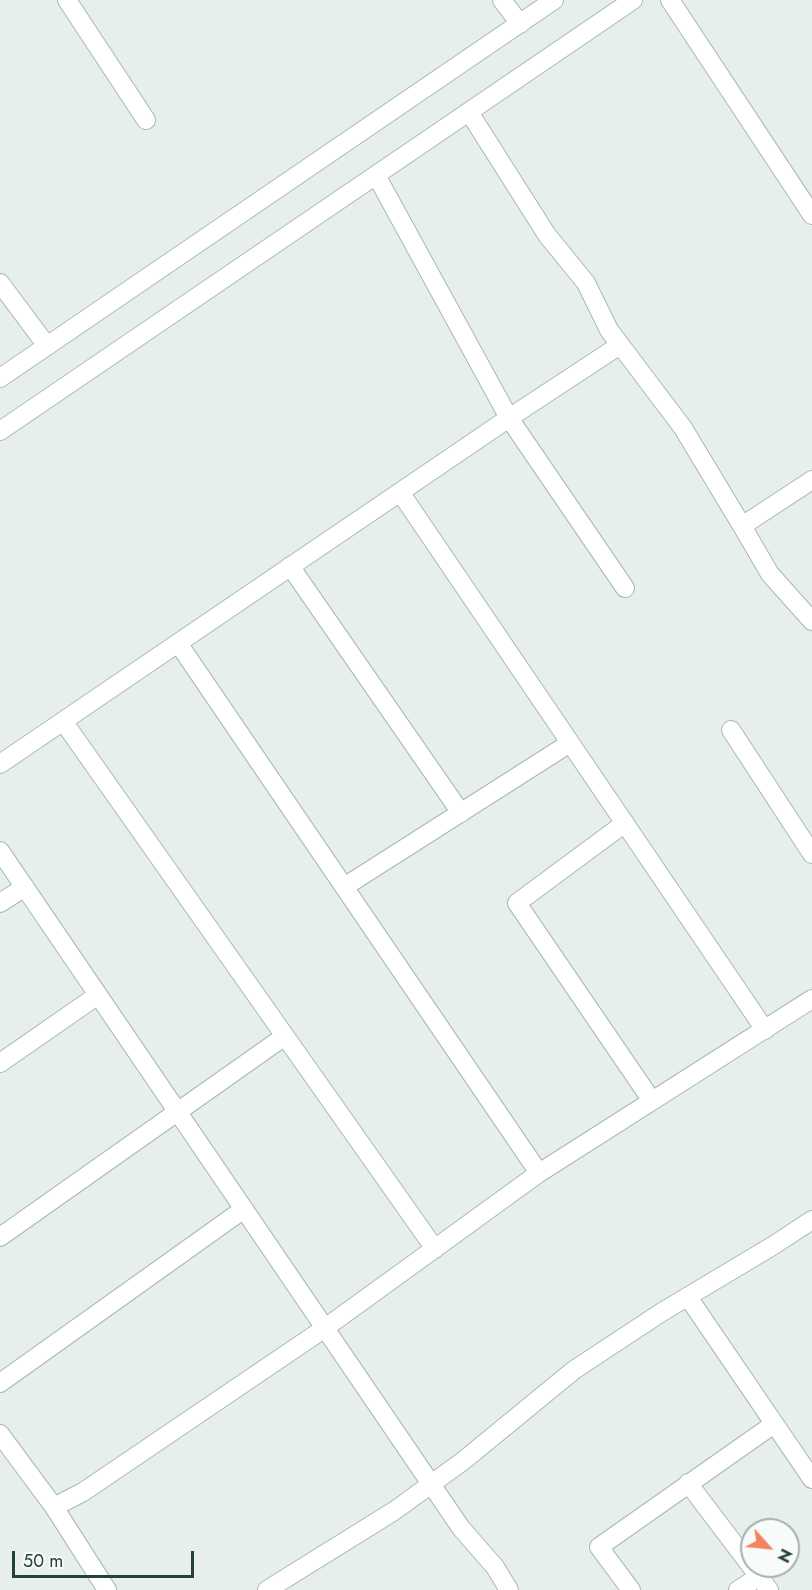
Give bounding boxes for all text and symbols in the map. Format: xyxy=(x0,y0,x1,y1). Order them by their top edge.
north arrow xyxy=(740,1518,800,1578)
scale bar xyxy=(15,1539,196,1577)
text: N xyxy=(772,1545,798,1566)
text: 50 m xyxy=(23,1548,63,1574)

